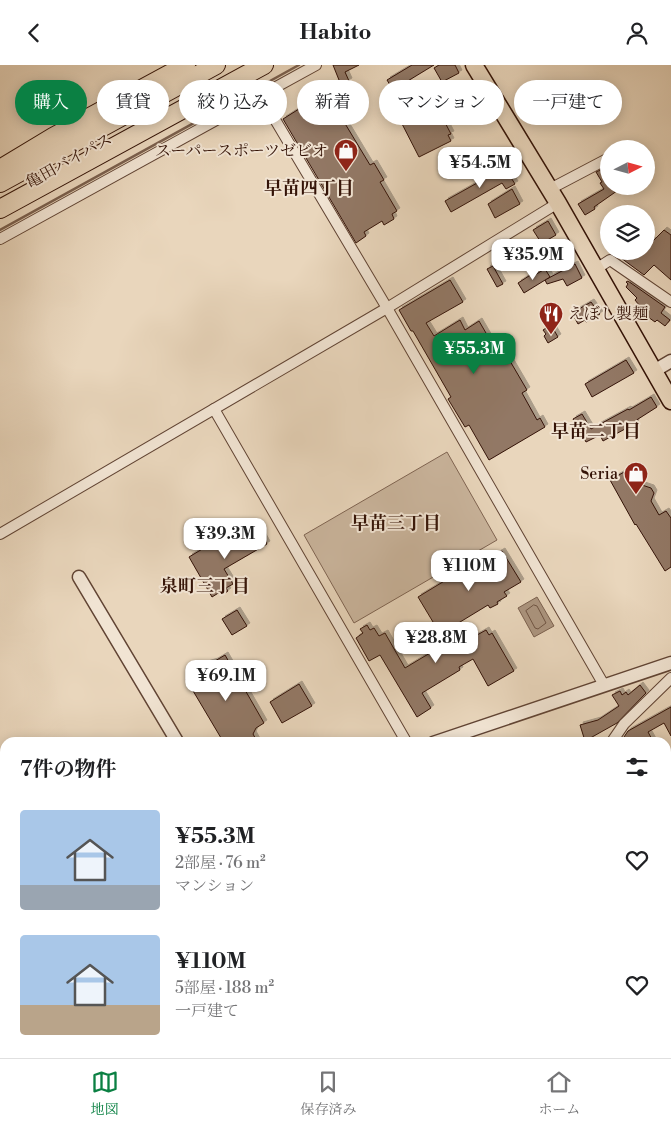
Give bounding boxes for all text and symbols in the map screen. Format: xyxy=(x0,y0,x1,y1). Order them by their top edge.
icon: back xyxy=(20,19,48,47)
text: Habito xyxy=(300,19,371,46)
icon: person xyxy=(623,19,651,47)
chip: 購入 xyxy=(15,80,87,125)
chip: 賃貸 xyxy=(97,80,169,125)
chip: 絞り込み xyxy=(179,80,287,125)
chip: 新着 xyxy=(297,80,369,125)
chip: マンション xyxy=(379,80,504,125)
chip: 一戸建て xyxy=(514,80,622,125)
street label: 亀田バイパス xyxy=(22,129,116,193)
shop icon: スーパースポーツゼビオ xyxy=(333,138,359,172)
north arrow xyxy=(600,140,655,195)
map controls xyxy=(600,140,655,260)
place label: スーパースポーツゼビオ xyxy=(155,141,328,161)
pin: ¥54.5M xyxy=(439,147,521,189)
text: ¥54.5M xyxy=(449,153,511,173)
district label: 早苗四丁目 xyxy=(264,177,354,200)
button: layers xyxy=(600,205,655,260)
pin: ¥35.9M xyxy=(492,239,574,281)
text: ¥35.9M xyxy=(502,245,564,265)
restaurant icon: えぼし製麺 xyxy=(538,301,564,335)
place label: えぼし製麺 xyxy=(568,304,648,324)
pin: ¥55.3M xyxy=(433,333,515,375)
text: ¥55.3M xyxy=(444,339,504,359)
district label: 早苗二丁目 xyxy=(551,420,641,443)
shop icon: Seria xyxy=(623,461,649,495)
place label: Seria xyxy=(580,464,619,484)
district label: 早苗三丁目 xyxy=(351,512,441,535)
pin: ¥39.3M xyxy=(184,517,266,560)
text: ¥39.3M xyxy=(195,524,255,544)
pin: ¥110M xyxy=(434,549,504,592)
text: ¥110M xyxy=(442,556,496,576)
district label: 泉町三丁目 xyxy=(160,575,250,598)
pin: ¥28.8M xyxy=(395,621,477,664)
text: ¥28.8M xyxy=(405,628,467,648)
pin: ¥69.1M xyxy=(185,659,267,702)
text: ¥69.1M xyxy=(196,666,256,686)
icon: filters xyxy=(623,753,651,781)
text: 7件の物件 xyxy=(20,757,116,783)
text: ¥55.3M xyxy=(175,824,255,850)
icon: home xyxy=(60,830,120,890)
icon: heart xyxy=(623,846,651,874)
text: 2部屋 · 76 m² xyxy=(175,853,266,873)
text: マンション xyxy=(175,876,254,896)
text: ¥110M xyxy=(175,949,246,975)
icon: home xyxy=(60,955,120,1015)
icon: heart xyxy=(623,971,651,999)
text: 5部屋 · 188 m² xyxy=(175,978,274,998)
text: 一戸建て xyxy=(175,1001,239,1021)
tab: 地図 xyxy=(91,1068,119,1119)
tab: 保存済み xyxy=(300,1068,356,1119)
tab: ホーム xyxy=(538,1068,580,1119)

